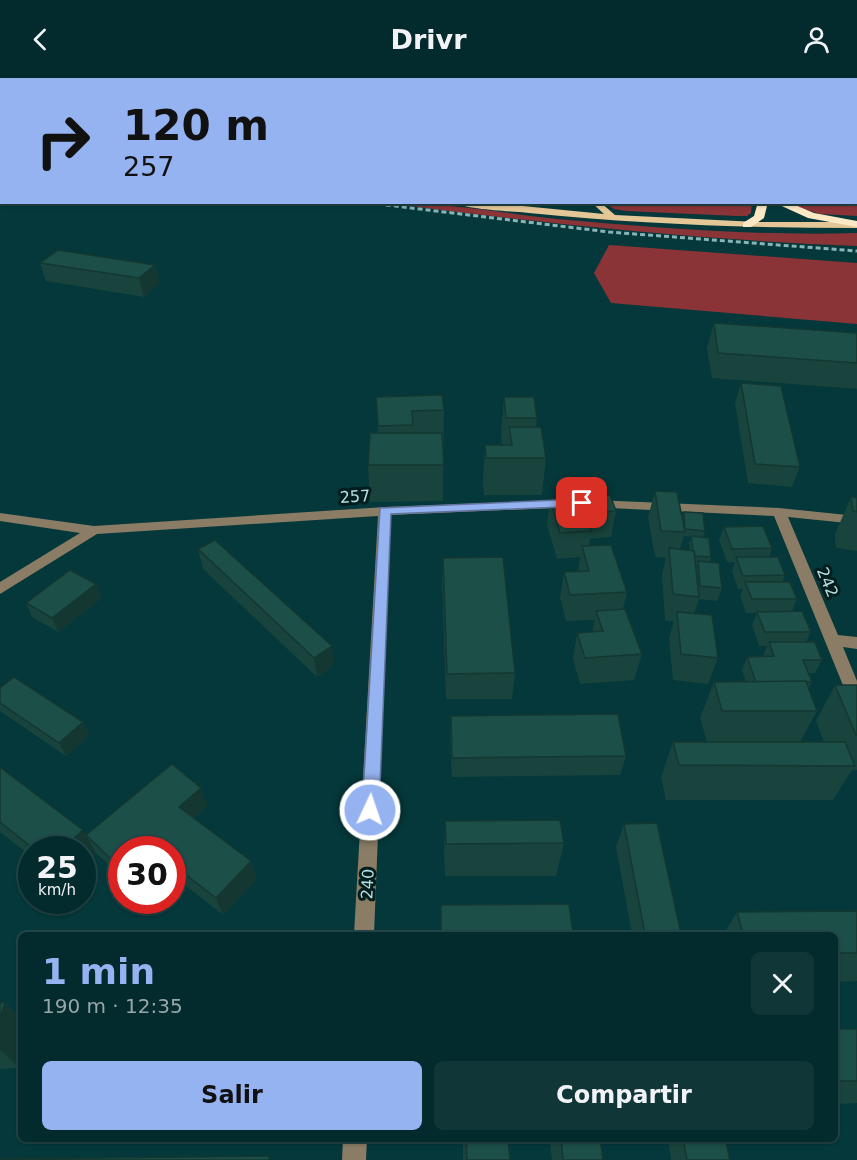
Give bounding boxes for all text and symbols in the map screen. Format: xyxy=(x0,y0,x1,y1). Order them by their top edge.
icon: back xyxy=(24,23,57,56)
icon: person xyxy=(800,23,833,56)
text: Drivr xyxy=(391,24,466,55)
text: 120 m xyxy=(123,101,269,150)
icon: right xyxy=(24,102,102,180)
text: 257 xyxy=(123,151,175,182)
pin xyxy=(556,477,607,528)
street label: 257 xyxy=(339,486,371,507)
icon: arrive xyxy=(565,486,598,519)
street label: 242 xyxy=(813,564,842,600)
position arrow xyxy=(338,778,402,842)
speed limit sign: 30 xyxy=(108,836,186,914)
text: 25 xyxy=(36,850,78,885)
street label: 240 xyxy=(357,868,378,900)
text: km/h xyxy=(38,881,76,899)
text: 1 min xyxy=(42,951,155,992)
button: close xyxy=(751,952,814,1015)
text: 190 m · 12:35 xyxy=(42,994,183,1018)
button: Salir xyxy=(42,1061,422,1130)
button: Compartir xyxy=(434,1061,814,1130)

